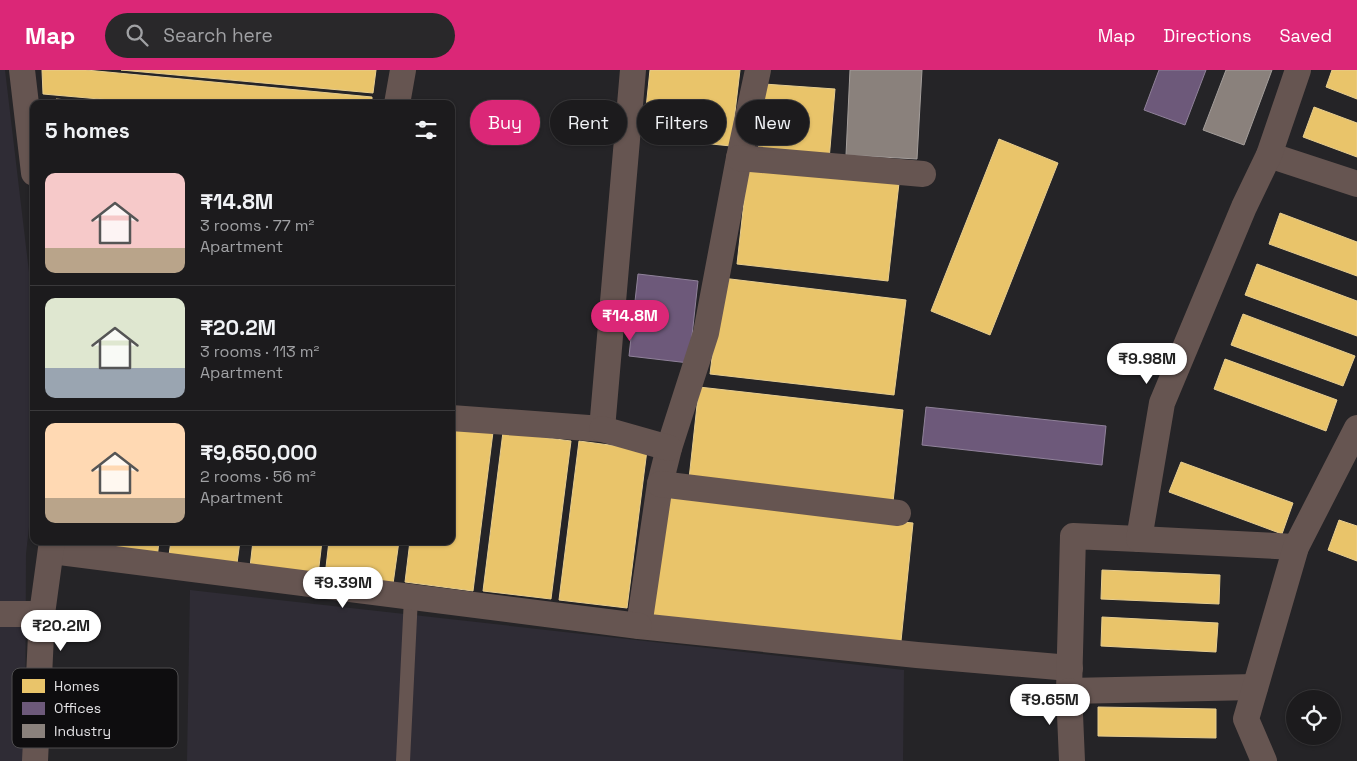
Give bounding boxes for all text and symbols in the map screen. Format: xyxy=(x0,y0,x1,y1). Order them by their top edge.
search box xyxy=(105,13,455,58)
text: Map xyxy=(25,20,75,51)
icon: search xyxy=(123,21,151,49)
text: Search here xyxy=(163,23,273,48)
text: Map xyxy=(1098,24,1135,47)
text: Directions xyxy=(1163,24,1252,47)
text: Saved xyxy=(1280,24,1332,47)
chip: Buy xyxy=(470,100,540,145)
chip: Rent xyxy=(550,100,627,145)
chip: Filters xyxy=(637,100,726,145)
chip: New xyxy=(736,100,809,145)
icon: filters xyxy=(412,116,440,144)
text: 5 homes xyxy=(45,117,130,144)
text: ₹14.8M xyxy=(200,188,273,215)
icon: home xyxy=(85,193,145,253)
text: 3 rooms · 77 m² xyxy=(200,215,314,236)
text: Apartment xyxy=(200,236,283,257)
pin: ₹14.8M xyxy=(589,300,671,342)
text: ₹14.8M xyxy=(602,305,658,326)
text: ₹20.2M xyxy=(200,314,276,341)
icon: home xyxy=(85,318,145,378)
text: 3 rooms · 113 m² xyxy=(200,341,319,362)
pin: ₹9.98M xyxy=(1106,342,1188,385)
text: ₹9.98M xyxy=(1118,348,1176,369)
text: Apartment xyxy=(200,362,283,383)
text: ₹9,650,000 xyxy=(200,439,317,466)
icon: home xyxy=(85,443,145,503)
text: 2 rooms · 56 m² xyxy=(200,466,316,487)
text: Apartment xyxy=(200,487,283,508)
pin: ₹9.39M xyxy=(302,566,384,609)
text: ₹9.39M xyxy=(314,572,372,593)
pin: ₹20.2M xyxy=(20,610,102,652)
text: ₹20.2M xyxy=(32,615,90,636)
legend xyxy=(12,668,178,748)
text: Homes xyxy=(54,677,100,695)
pin: ₹9.65M xyxy=(1009,684,1091,726)
text: ₹9.65M xyxy=(1021,689,1079,710)
map controls xyxy=(1286,690,1341,745)
button: locate xyxy=(1286,690,1341,745)
text: Offices xyxy=(54,699,101,717)
text: Industry xyxy=(54,722,111,740)

